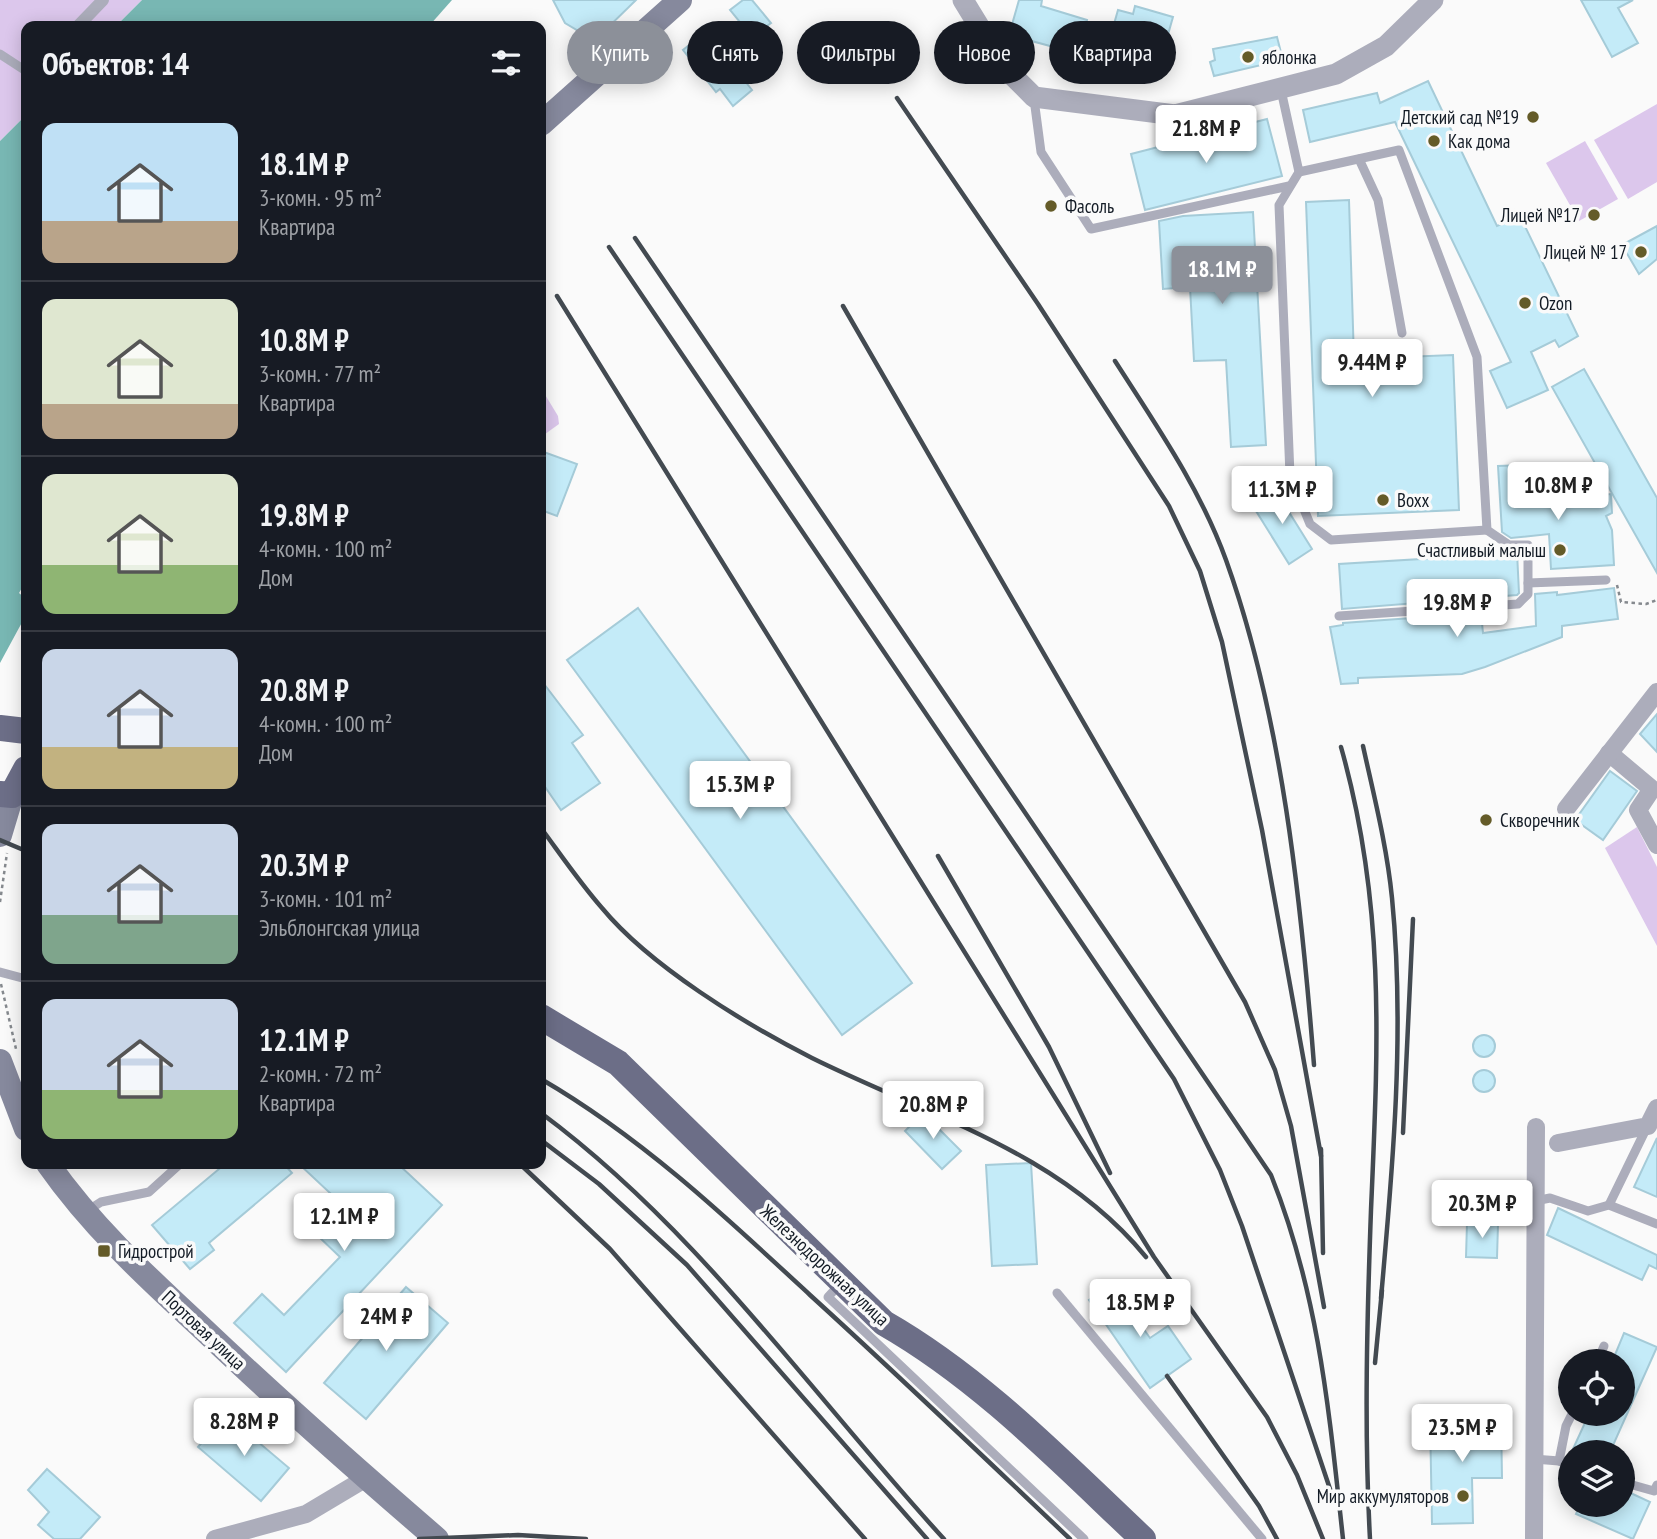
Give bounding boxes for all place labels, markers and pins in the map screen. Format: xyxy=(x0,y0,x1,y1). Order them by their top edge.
place label: яблонка xyxy=(1262,45,1317,69)
marker: яблонка xyxy=(1240,49,1256,65)
place label: Детский сад №19 xyxy=(1401,105,1519,129)
pin: 21.8M ₽ xyxy=(1141,106,1271,165)
marker: Детский сад №19 xyxy=(1525,109,1541,125)
place label: Как дома xyxy=(1448,129,1510,153)
marker: Как дома xyxy=(1426,133,1442,149)
place label: Фасоль xyxy=(1065,194,1114,218)
marker: Фасоль xyxy=(1043,198,1059,214)
place label: Лицей №17 xyxy=(1500,203,1580,227)
marker: Лицей №17 xyxy=(1586,207,1602,223)
place label: Лицей № 17 xyxy=(1543,240,1627,264)
marker: Лицей № 17 xyxy=(1633,244,1649,260)
pin: 18.1M ₽ xyxy=(1157,246,1287,306)
place label: Ozon xyxy=(1539,291,1572,315)
marker: Ozon xyxy=(1517,295,1533,311)
pin: 9.44M ₽ xyxy=(1307,340,1437,399)
pin: 10.8M ₽ xyxy=(1493,462,1623,522)
pin: 11.3M ₽ xyxy=(1217,466,1347,526)
place label: Boxx xyxy=(1397,488,1429,512)
marker: Boxx xyxy=(1375,492,1391,508)
place label: Счастливый малыш xyxy=(1417,538,1546,562)
marker: Счастливый малыш xyxy=(1552,542,1568,558)
pin: 19.8M ₽ xyxy=(1392,580,1522,639)
pin: 15.3M ₽ xyxy=(675,762,805,821)
place label: Скворечник xyxy=(1500,808,1580,832)
marker: Скворечник xyxy=(1478,812,1494,828)
pin: 20.8M ₽ xyxy=(868,1082,998,1141)
pin: 20.3M ₽ xyxy=(1417,1180,1547,1240)
pin: 12.1M ₽ xyxy=(279,1194,409,1253)
place label: Гидрострой xyxy=(118,1239,194,1263)
marker: Гидрострой xyxy=(96,1243,112,1259)
pin: 18.5M ₽ xyxy=(1075,1280,1205,1339)
pin: 24M ₽ xyxy=(337,1294,435,1353)
pin: 8.28M ₽ xyxy=(179,1398,309,1458)
pin: 23.5M ₽ xyxy=(1397,1404,1527,1464)
place label: Мир аккумуляторов xyxy=(1317,1484,1449,1508)
marker: Мир аккумуляторов xyxy=(1455,1488,1471,1504)

